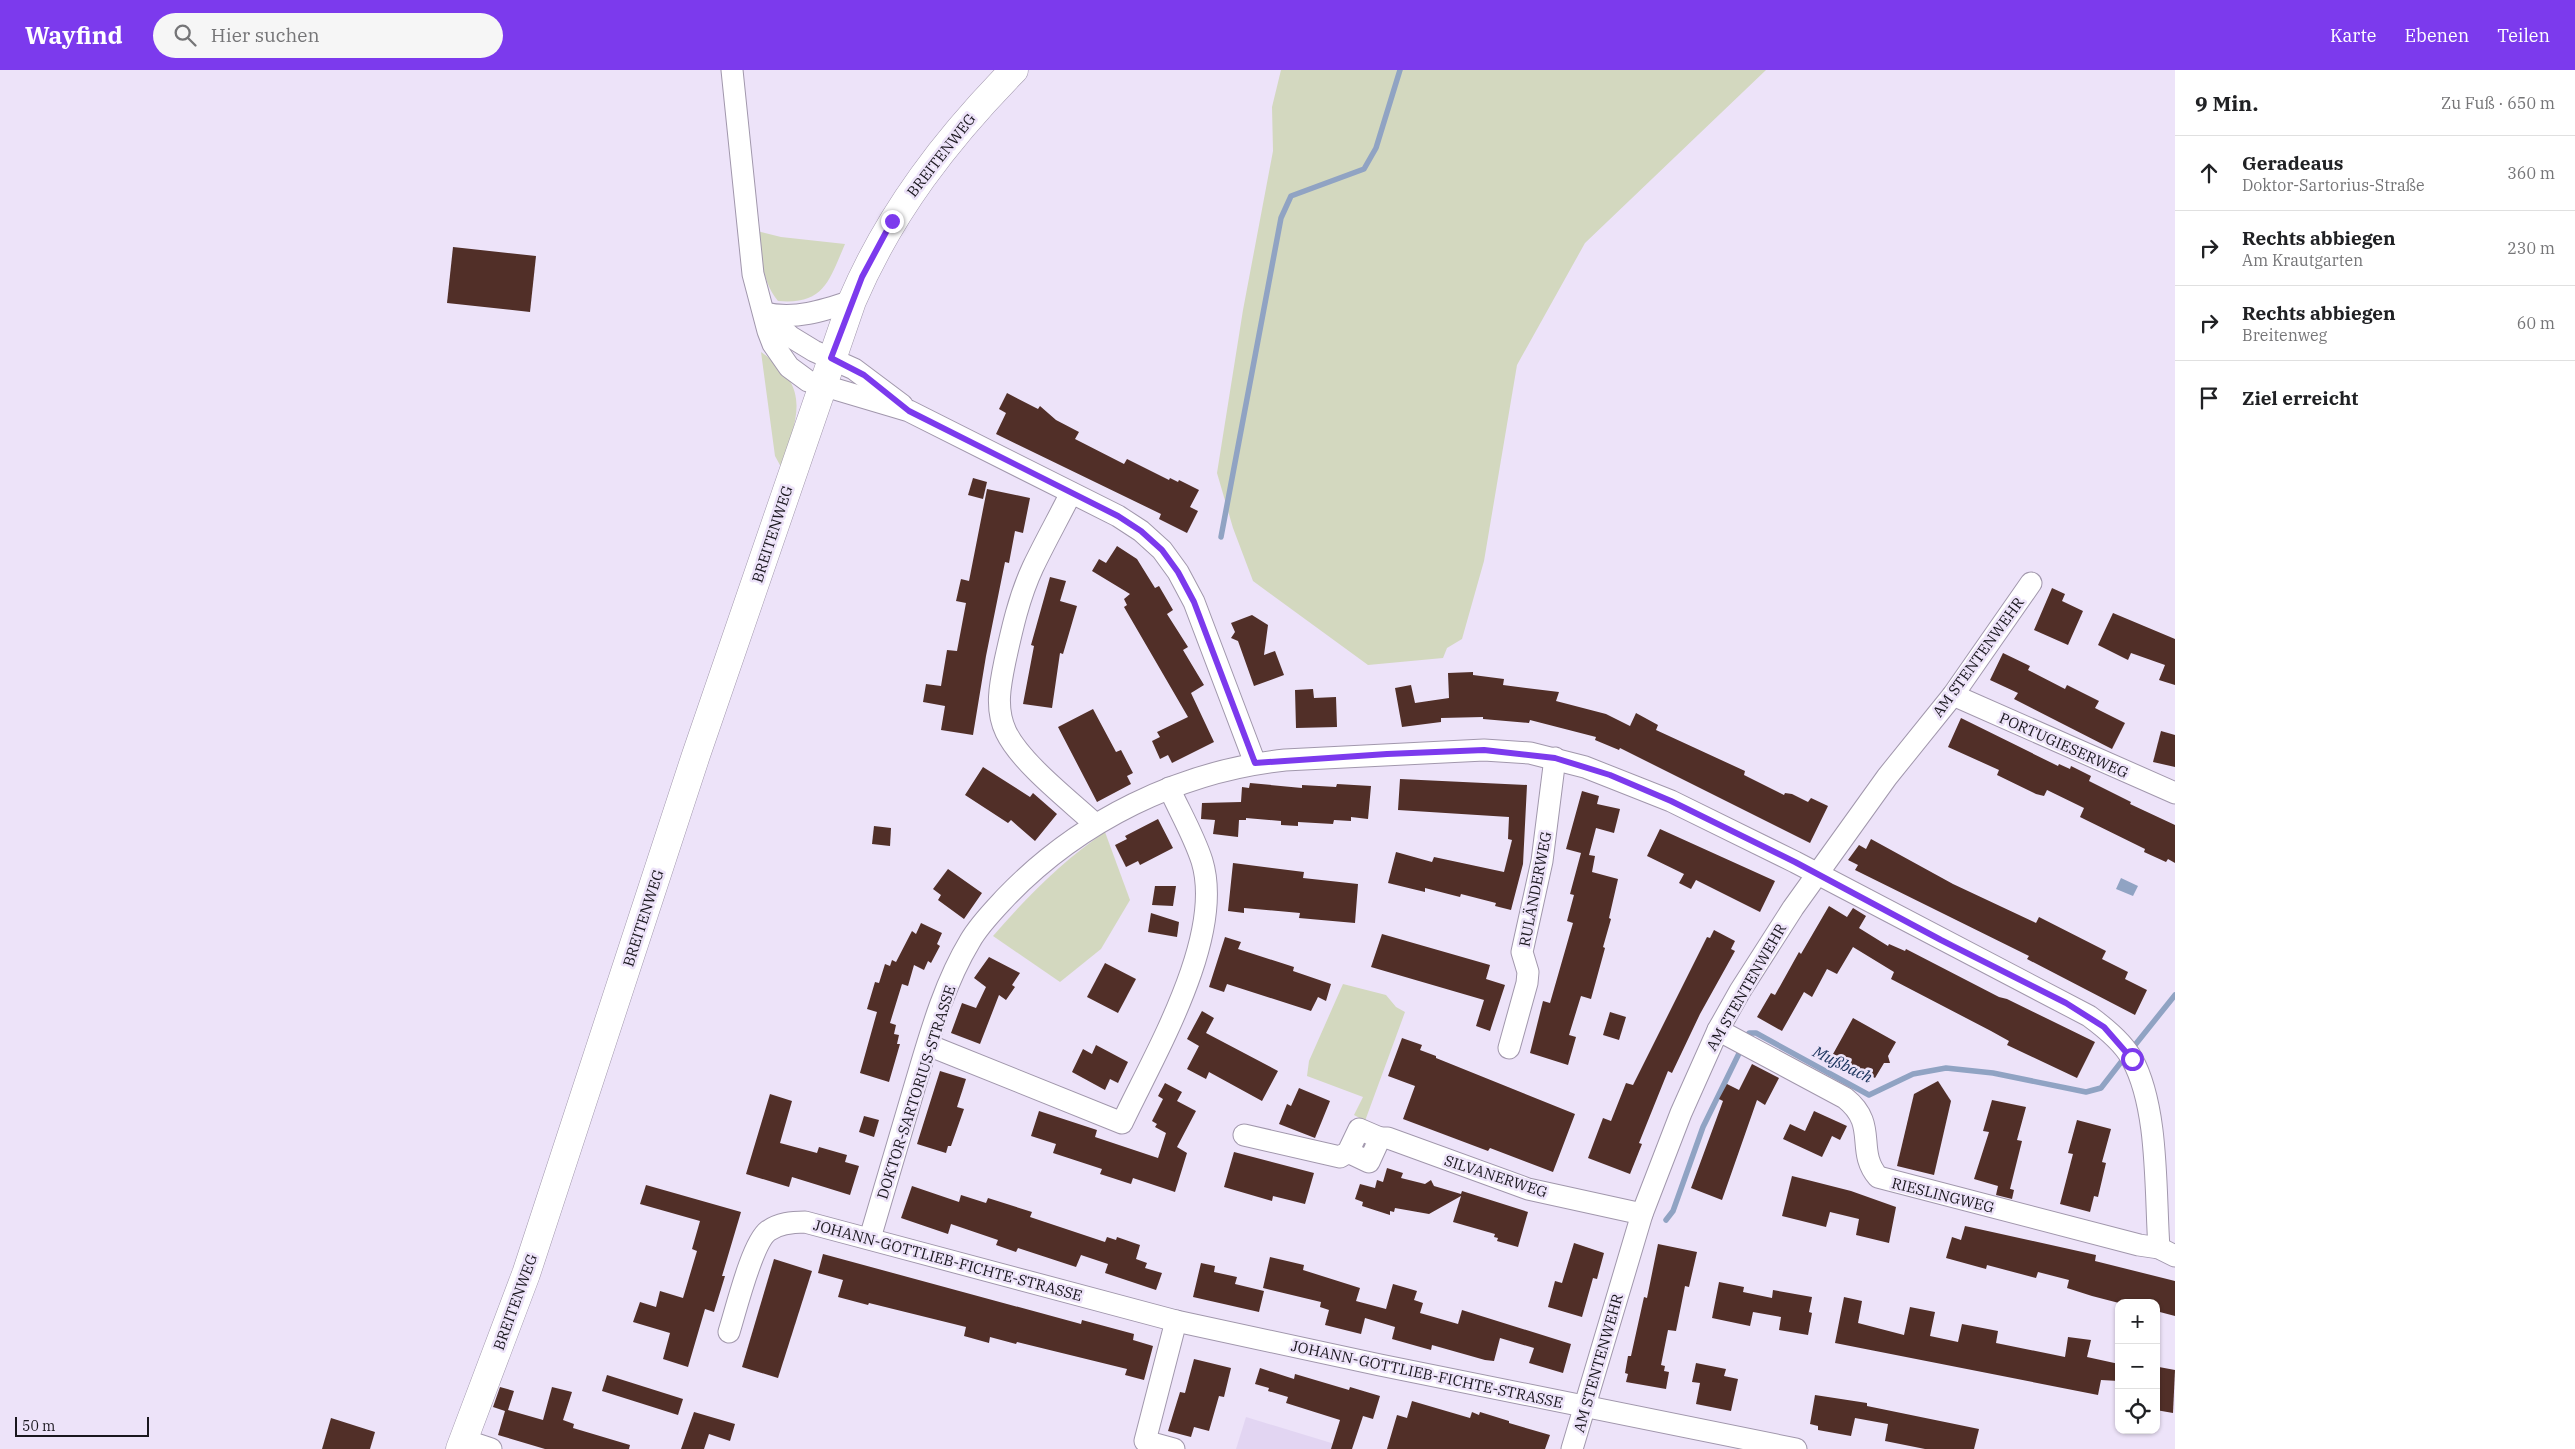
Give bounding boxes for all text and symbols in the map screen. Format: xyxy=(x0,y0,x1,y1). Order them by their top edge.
search box xyxy=(153,13,503,58)
text: Wayfind xyxy=(25,19,123,51)
icon: search xyxy=(171,21,199,49)
text: Hier suchen xyxy=(211,23,320,47)
text: Karte xyxy=(2330,24,2376,47)
text: Ebenen xyxy=(2404,24,2469,47)
text: Teilen xyxy=(2497,24,2550,47)
text: 9 Min. xyxy=(2195,89,2258,117)
text: Zu Fuß · 650 m xyxy=(2441,93,2555,113)
street label: BREITENWEG xyxy=(902,109,980,201)
text: Geradeaus xyxy=(2242,151,2343,175)
icon: ahead xyxy=(2195,159,2223,187)
text: 360 m xyxy=(2507,163,2555,183)
text: Doktor-Sartorius-Straße xyxy=(2242,175,2425,195)
route end xyxy=(881,210,904,233)
text: Rechts abbiegen xyxy=(2242,226,2396,250)
icon: right xyxy=(2195,234,2223,262)
text: 230 m xyxy=(2507,238,2555,258)
text: Am Krautgarten xyxy=(2242,250,2363,270)
text: Rechts abbiegen xyxy=(2242,301,2396,325)
icon: right xyxy=(2195,309,2223,337)
text: 60 m xyxy=(2517,313,2555,333)
text: Breitenweg xyxy=(2242,325,2327,345)
icon: arrive xyxy=(2195,384,2223,412)
text: Ziel erreicht xyxy=(2242,386,2358,410)
street label: BREITENWEG xyxy=(747,483,797,585)
street label: AM STENTENWEHR xyxy=(1928,593,2028,721)
street label: PORTUGIESERWEG xyxy=(1996,708,2132,782)
street label: RULÄNDERWEG xyxy=(1515,830,1556,948)
street label: BREITENWEG xyxy=(618,867,668,969)
street label: AM STENTENWEHR xyxy=(1702,920,1790,1054)
street label: DOKTOR-SARTORIUS-STRASSE xyxy=(872,983,960,1201)
water label: Mußbach xyxy=(1809,1041,1876,1087)
route start xyxy=(2121,1048,2144,1071)
street label: SILVANERWEG xyxy=(1442,1150,1550,1202)
street label: RIESLINGWEG xyxy=(1890,1173,1996,1217)
street label: JOHANN-GOTTLIEB-FICHTE-STRASSE xyxy=(812,1215,1084,1305)
street label: BREITENWEG xyxy=(489,1251,541,1353)
street label: AM STENTENWEHR xyxy=(1569,1291,1627,1435)
map controls xyxy=(2115,1299,2160,1434)
button: + xyxy=(2115,1299,2160,1344)
street label: JOHANN-GOTTLIEB-FICHTE-STRASSE xyxy=(1289,1336,1565,1412)
button: − xyxy=(2115,1344,2160,1389)
button: locate xyxy=(2115,1389,2160,1434)
scale bar xyxy=(15,1414,149,1437)
text: 50 m xyxy=(22,1417,55,1435)

